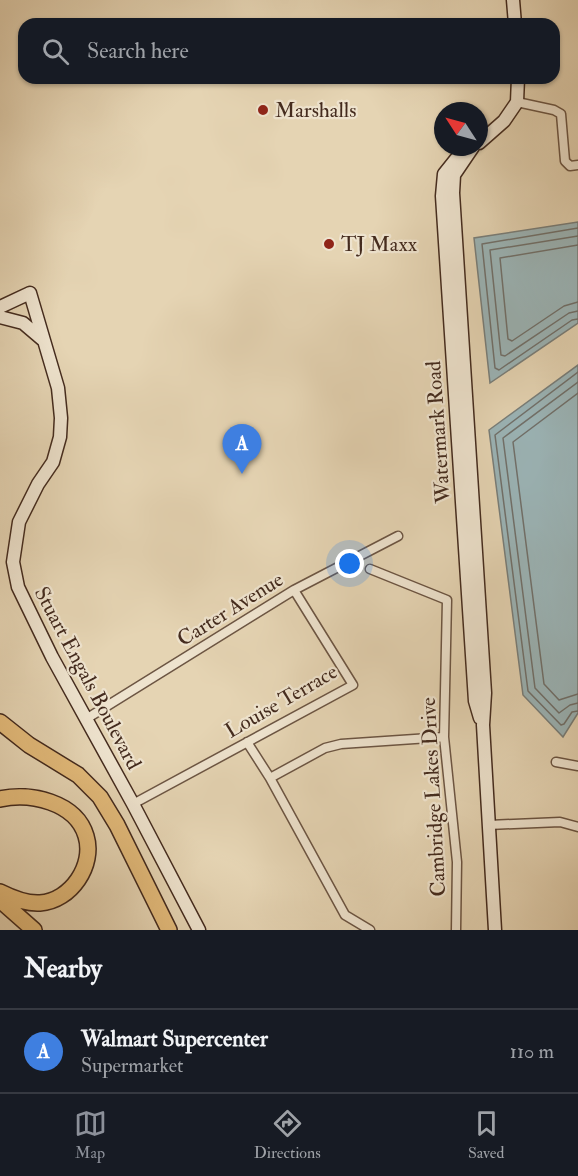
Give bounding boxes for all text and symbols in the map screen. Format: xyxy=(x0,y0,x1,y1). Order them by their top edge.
search box xyxy=(18,18,560,84)
icon: search xyxy=(39,35,72,68)
text: Search here xyxy=(87,37,189,65)
place label: Marshalls xyxy=(275,97,356,124)
north arrow xyxy=(434,102,488,156)
marker: Marshalls xyxy=(256,103,270,117)
place label: TJ Maxx xyxy=(341,231,418,258)
marker: TJ Maxx xyxy=(322,237,336,251)
street label: Watermark Road xyxy=(420,359,457,505)
pin: A xyxy=(222,424,262,474)
your location xyxy=(335,549,364,578)
street label: Carter Avenue xyxy=(172,566,289,653)
street label: Stuart Engals Boulevard xyxy=(28,582,148,775)
street label: Louise Terrace xyxy=(220,658,343,745)
street label: Cambridge Lakes Drive xyxy=(415,696,452,897)
text: Nearby xyxy=(24,953,102,985)
text: Walmart Supercenter xyxy=(81,1025,268,1053)
text: A xyxy=(37,1039,50,1064)
text: 110 m xyxy=(510,1039,554,1064)
text: Supermarket xyxy=(81,1053,184,1078)
tab: Map xyxy=(74,1107,107,1163)
tab: Directions xyxy=(254,1107,321,1163)
tab: Saved xyxy=(468,1107,504,1163)

